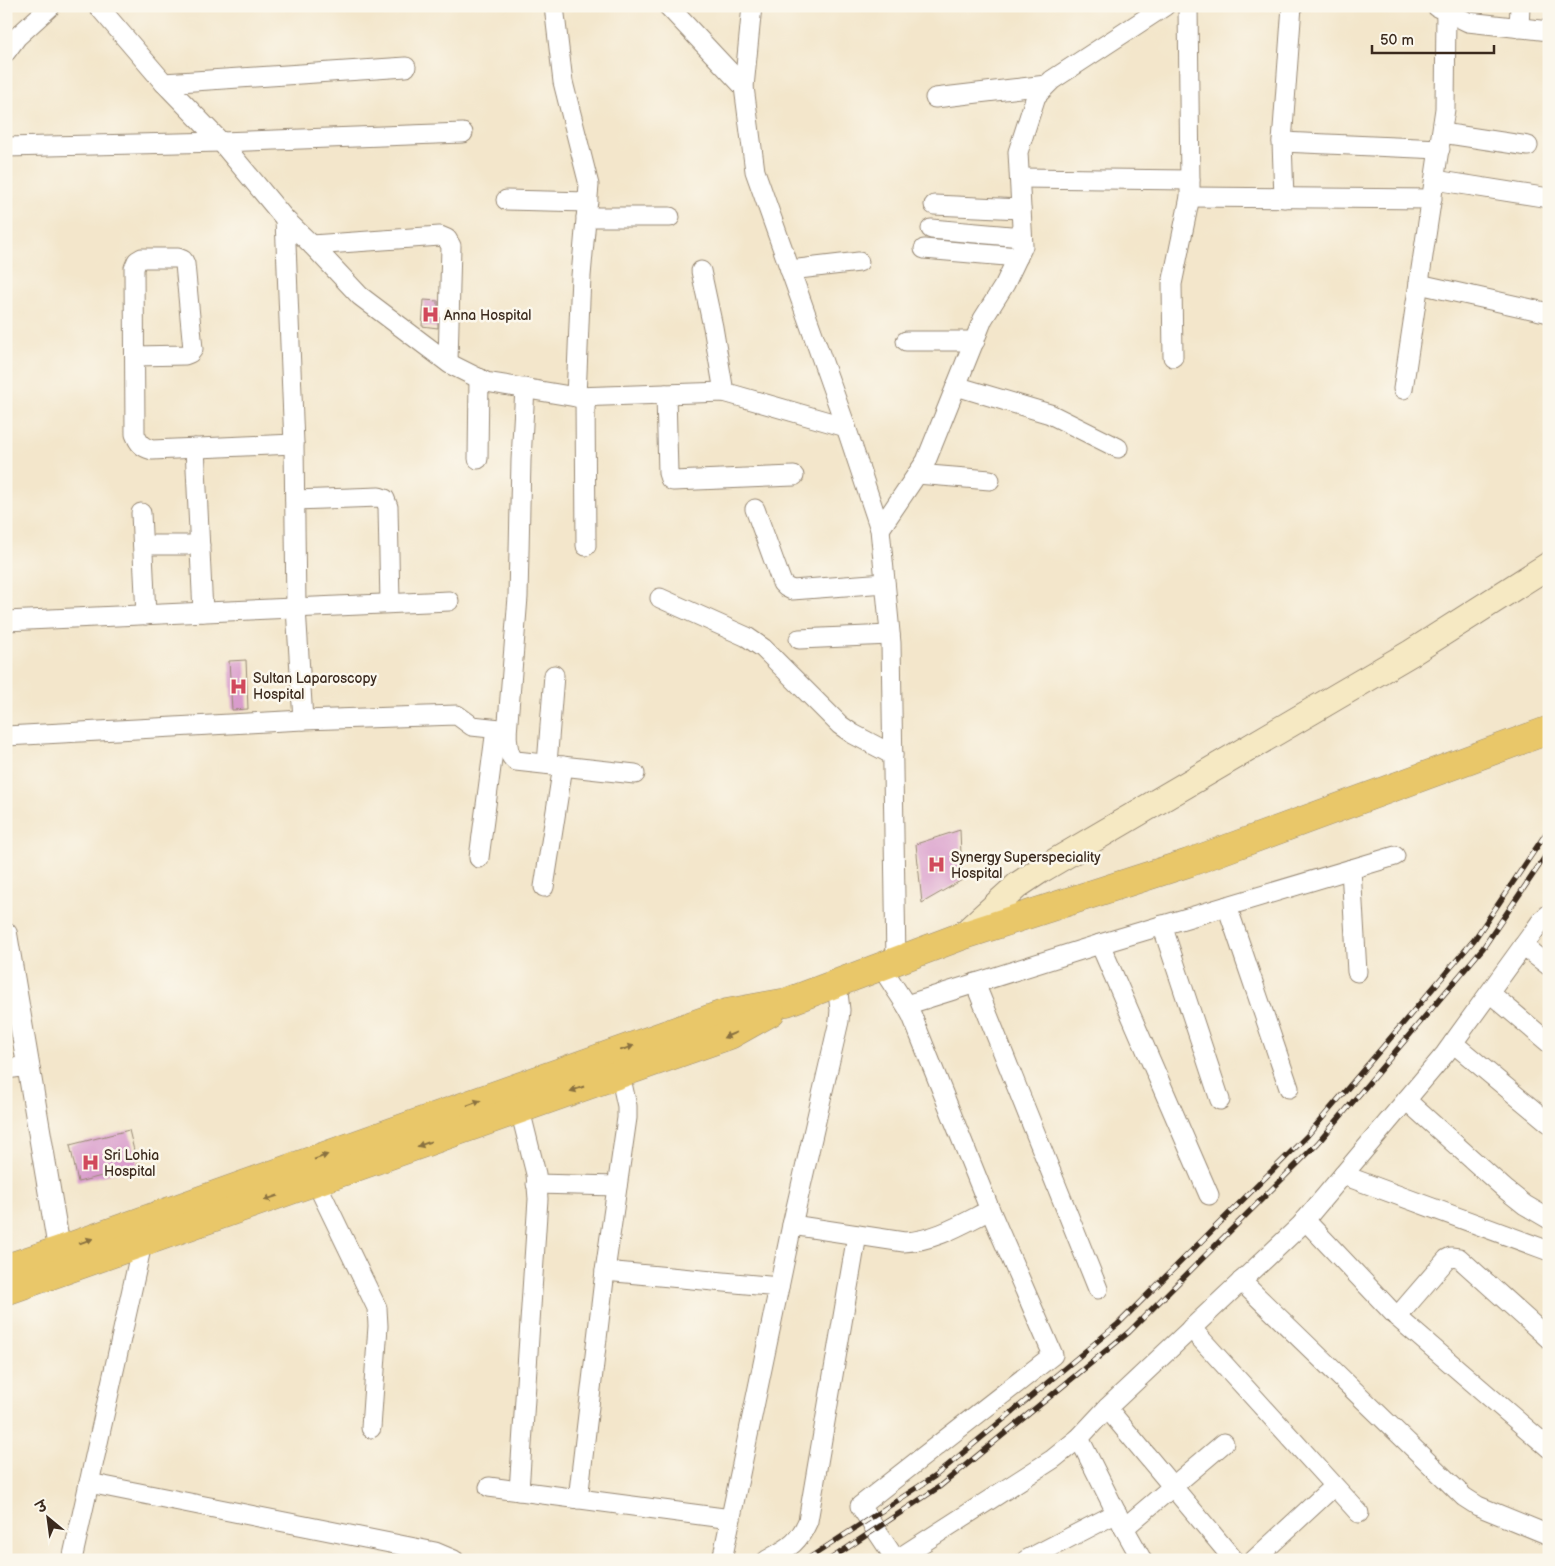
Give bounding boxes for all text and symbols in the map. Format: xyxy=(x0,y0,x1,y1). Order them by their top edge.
scale bar xyxy=(1372,22,1495,54)
text: 50 m xyxy=(1380,31,1414,50)
hospital icon: Anna Hospital xyxy=(420,305,440,325)
place label: Anna Hospital xyxy=(444,307,532,324)
place label: Sultan Laparoscopy Hospital xyxy=(253,670,377,703)
hospital icon: Sultan Laparoscopy Hospital xyxy=(229,676,249,696)
place label: Synergy Superspeciality Hospital xyxy=(951,849,1101,882)
hospital icon: Synergy Superspeciality Hospital xyxy=(927,855,947,875)
one-way arrow xyxy=(723,1031,737,1039)
one-way arrow xyxy=(620,1044,635,1051)
one-way arrow xyxy=(569,1085,584,1093)
one-way arrow xyxy=(467,1099,482,1107)
one-way arrow xyxy=(416,1140,431,1148)
place label: Sri Lohia Hospital xyxy=(104,1147,159,1180)
hospital icon: Sri Lohia Hospital xyxy=(80,1153,100,1173)
one-way arrow xyxy=(314,1153,329,1161)
one-way arrow xyxy=(263,1195,278,1202)
one-way arrow xyxy=(78,1237,93,1244)
north arrow xyxy=(22,1494,72,1544)
text: उ xyxy=(32,1497,52,1518)

